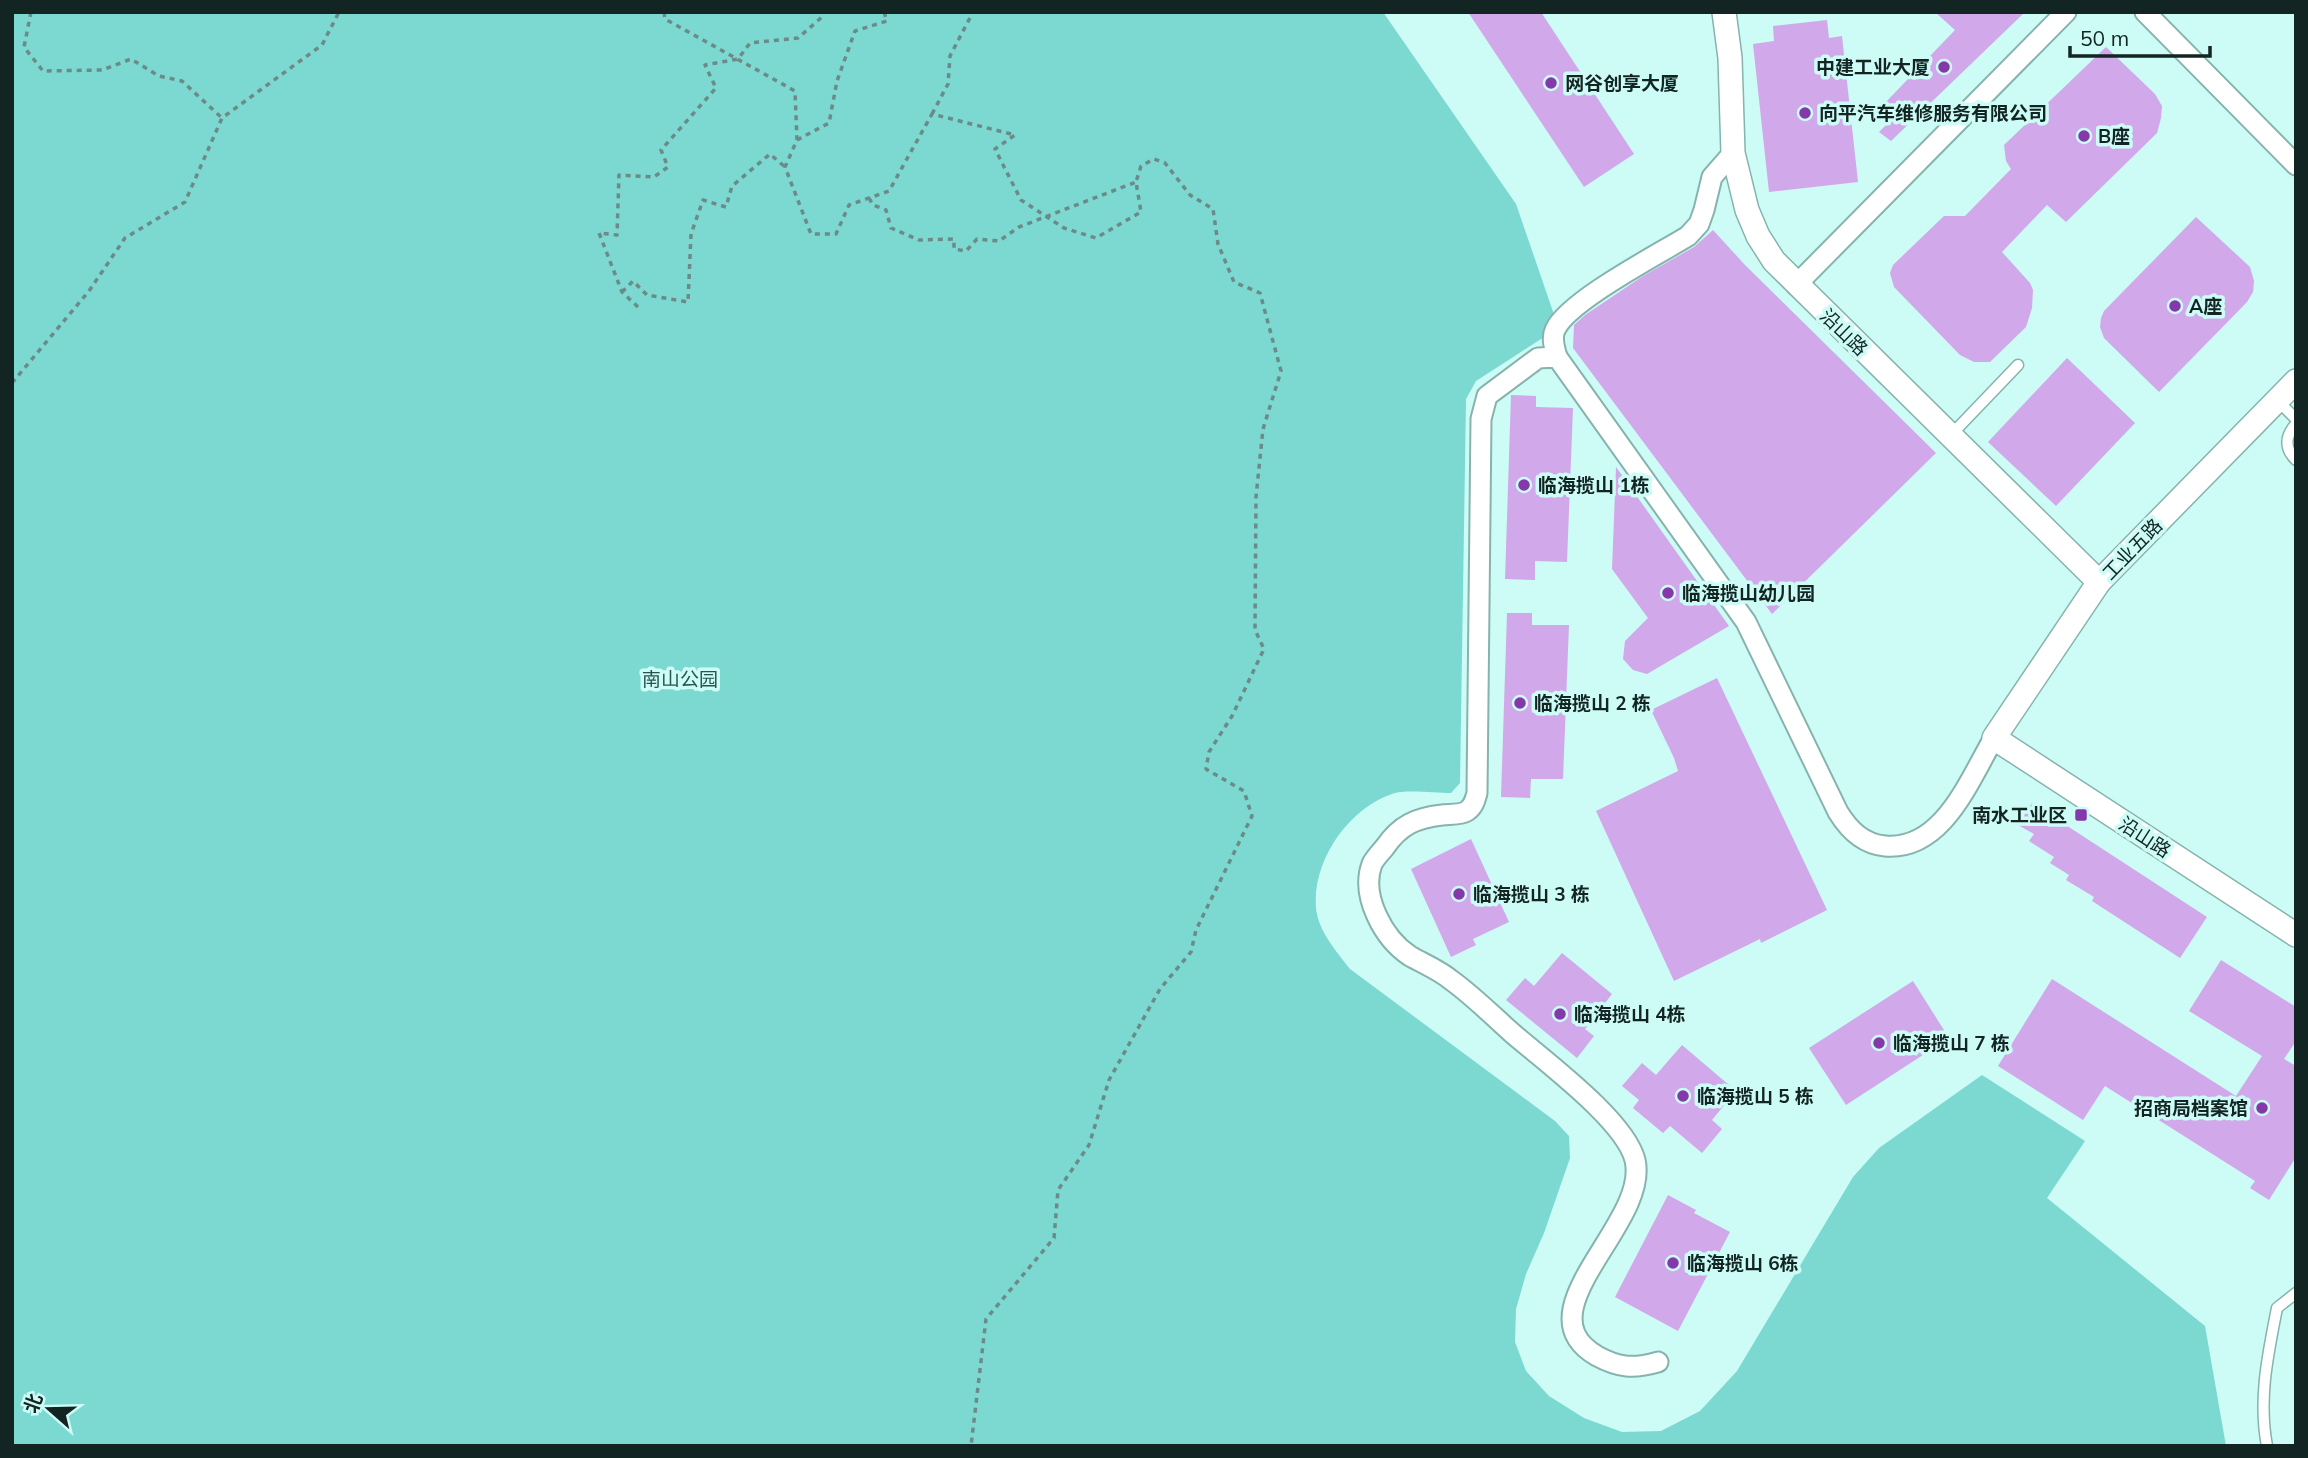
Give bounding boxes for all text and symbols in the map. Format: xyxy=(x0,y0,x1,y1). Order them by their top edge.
scale bar xyxy=(2070,14,2210,58)
text: 50 m xyxy=(2080,25,2129,51)
place label: 中建工业大厦 xyxy=(1816,55,1930,79)
marker: 中建工业大厦 xyxy=(1936,59,1952,75)
place label: 网谷创享大厦 xyxy=(1565,71,1679,95)
marker: 网谷创享大厦 xyxy=(1543,75,1559,91)
place label: 向平汽车维修服务有限公司 xyxy=(1819,101,2047,125)
marker: 向平汽车维修服务有限公司 xyxy=(1797,105,1813,121)
place label: B座 xyxy=(2098,124,2130,148)
marker: B座 xyxy=(2076,128,2092,144)
place label: A座 xyxy=(2189,294,2222,318)
marker: A座 xyxy=(2167,298,2183,314)
street label: 沿山路 xyxy=(1815,304,1873,360)
place label: 临海揽山 1栋 xyxy=(1538,473,1650,497)
marker: 临海揽山 1栋 xyxy=(1516,477,1532,493)
street label: 工业五路 xyxy=(2097,513,2167,585)
place label: 临海揽山幼儿园 xyxy=(1682,581,1815,605)
marker: 临海揽山幼儿园 xyxy=(1660,585,1676,601)
park label: 南山公园 xyxy=(642,667,718,691)
place label: 临海揽山 2 栋 xyxy=(1534,691,1651,715)
marker: 临海揽山 2 栋 xyxy=(1512,695,1528,711)
place label: 南水工业区 xyxy=(1972,803,2067,827)
marker: 南水工业区 xyxy=(2073,807,2089,823)
street label: 沿山路 xyxy=(2115,811,2175,863)
place label: 临海揽山 3 栋 xyxy=(1473,882,1590,906)
marker: 临海揽山 3 栋 xyxy=(1451,886,1467,902)
place label: 临海揽山 4栋 xyxy=(1574,1002,1686,1026)
marker: 临海揽山 4栋 xyxy=(1552,1006,1568,1022)
place label: 临海揽山 7 栋 xyxy=(1893,1031,2010,1055)
marker: 临海揽山 7 栋 xyxy=(1871,1035,1887,1051)
place label: 临海揽山 5 栋 xyxy=(1697,1084,1814,1108)
marker: 临海揽山 5 栋 xyxy=(1675,1088,1691,1104)
place label: 招商局档案馆 xyxy=(2134,1096,2248,1120)
marker: 招商局档案馆 xyxy=(2254,1100,2270,1116)
place label: 临海揽山 6栋 xyxy=(1687,1251,1799,1275)
marker: 临海揽山 6栋 xyxy=(1665,1255,1681,1271)
north arrow xyxy=(14,1374,84,1444)
text: 北 xyxy=(18,1390,48,1416)

